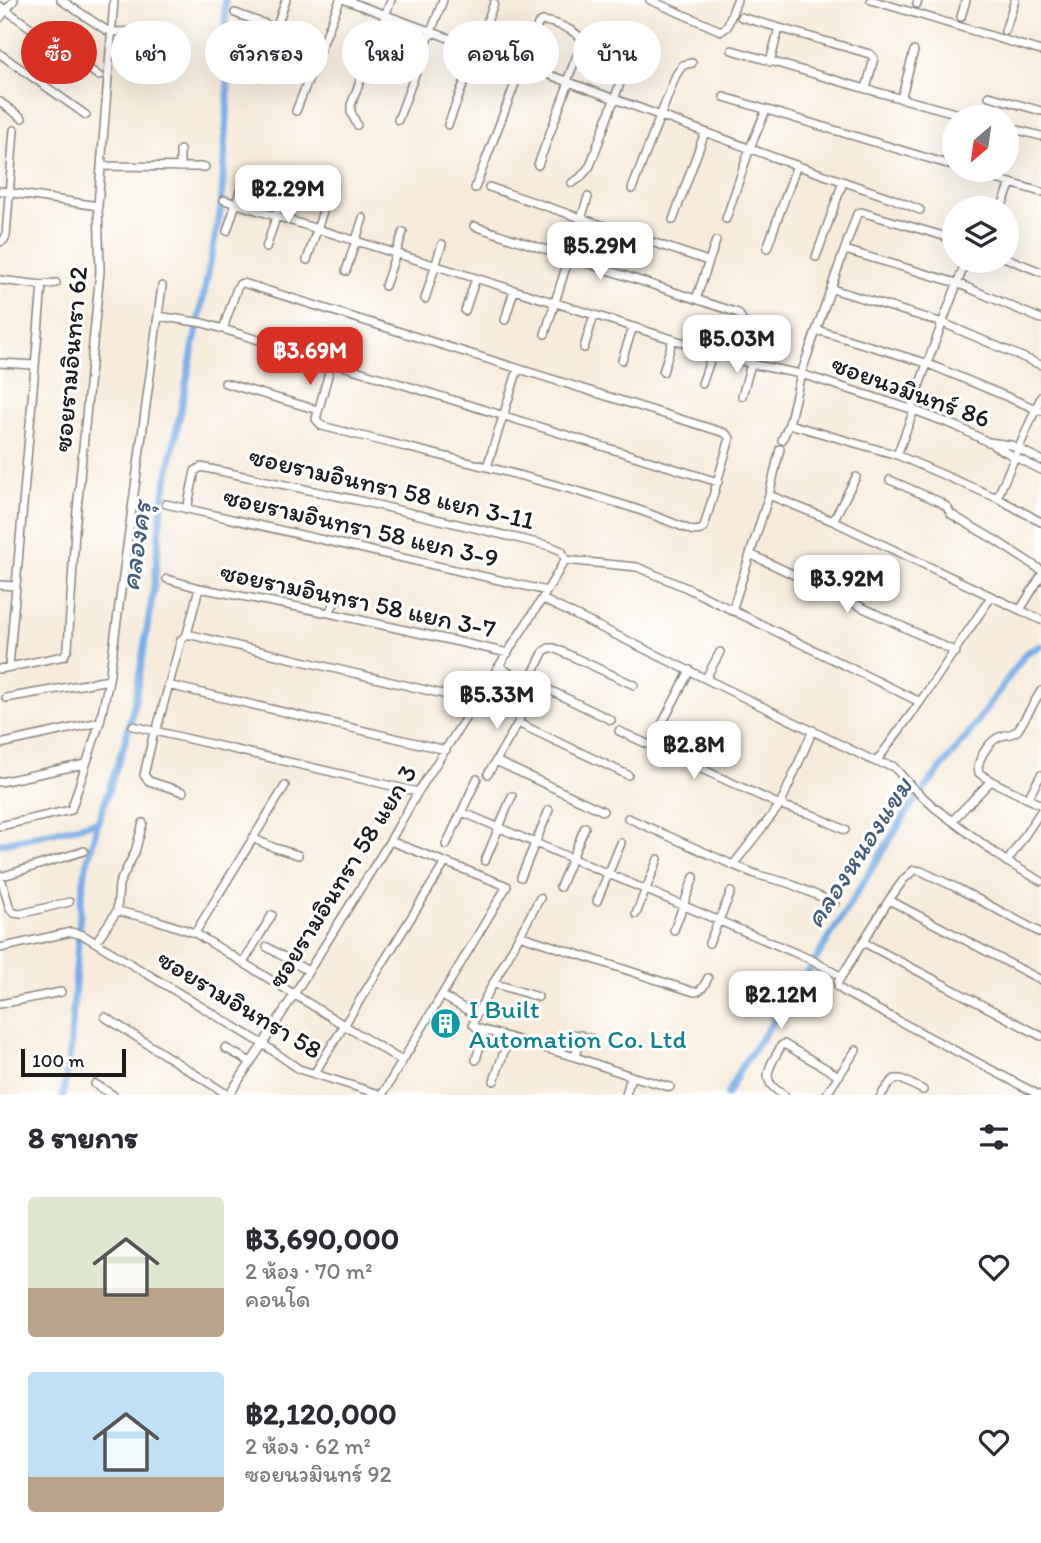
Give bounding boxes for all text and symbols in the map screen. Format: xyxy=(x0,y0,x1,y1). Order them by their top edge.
chip: ซื้อ xyxy=(21,21,97,84)
chip: เช่า xyxy=(111,21,191,84)
chip: ตัวกรอง xyxy=(205,21,328,84)
chip: ใหม่ xyxy=(342,21,429,84)
chip: คอนโด xyxy=(443,21,559,84)
chip: บ้าน xyxy=(573,21,661,84)
north arrow xyxy=(942,105,1018,182)
map controls xyxy=(942,105,1019,273)
pin: ฿2.29M xyxy=(231,166,345,225)
text: ฿2.29M xyxy=(251,174,325,202)
button: layers xyxy=(942,196,1019,273)
pin: ฿5.29M xyxy=(543,222,657,282)
text: ฿5.29M xyxy=(563,231,637,259)
street label: ซอยรามอินทรา 62 xyxy=(46,265,94,453)
pin: ฿5.03M xyxy=(680,316,794,375)
text: ฿5.03M xyxy=(699,324,775,352)
pin: ฿3.69M xyxy=(253,328,367,387)
text: ฿3.69M xyxy=(273,336,347,364)
street label: ซอยนวมินทร์ 86 xyxy=(827,347,995,435)
street label: ซอยรามอินทรา 58 แยก 3-11 xyxy=(246,440,538,536)
street label: ซอยรามอินทรา 58 แยก 3-9 xyxy=(220,480,502,574)
water label: คลองครุ xyxy=(112,496,161,593)
street label: ซอยรามอินทรา 58 แยก 3-7 xyxy=(217,555,499,645)
pin: ฿3.92M xyxy=(790,556,904,615)
text: ฿3.92M xyxy=(810,564,884,592)
pin: ฿5.33M xyxy=(440,672,554,731)
text: ฿5.33M xyxy=(460,680,534,708)
pin: ฿2.8M xyxy=(645,722,743,781)
text: ฿2.8M xyxy=(663,730,725,758)
street label: ซอยรามอินทรา 58 แยก 3 xyxy=(260,758,424,994)
water label: คลองหนองแขม xyxy=(797,769,920,934)
street label: ซอยรามอินทรา 58 xyxy=(152,942,328,1066)
pin: ฿2.12M xyxy=(724,972,838,1031)
text: ฿2.12M xyxy=(745,980,817,1008)
place label: I Built Automation Co. Ltd xyxy=(469,993,686,1055)
building icon: I Built Automation Co. Ltd xyxy=(429,1007,463,1041)
scale bar xyxy=(21,1046,126,1078)
text: 100 m xyxy=(32,1049,84,1072)
icon: filters xyxy=(975,1118,1013,1156)
text: 8 รายการ xyxy=(28,1119,138,1156)
text: ฿3,690,000 xyxy=(245,1220,399,1257)
icon: home xyxy=(84,1225,168,1309)
icon: heart xyxy=(975,1248,1013,1286)
text: 2 ห้อง · 70 m² xyxy=(245,1257,372,1285)
text: คอนโด xyxy=(245,1285,310,1313)
text: ฿2,120,000 xyxy=(245,1395,397,1432)
icon: home xyxy=(84,1400,168,1484)
icon: heart xyxy=(975,1423,1013,1461)
text: 2 ห้อง · 62 m² xyxy=(245,1432,371,1460)
text: ซอยนวมินทร์ 92 xyxy=(245,1460,392,1488)

